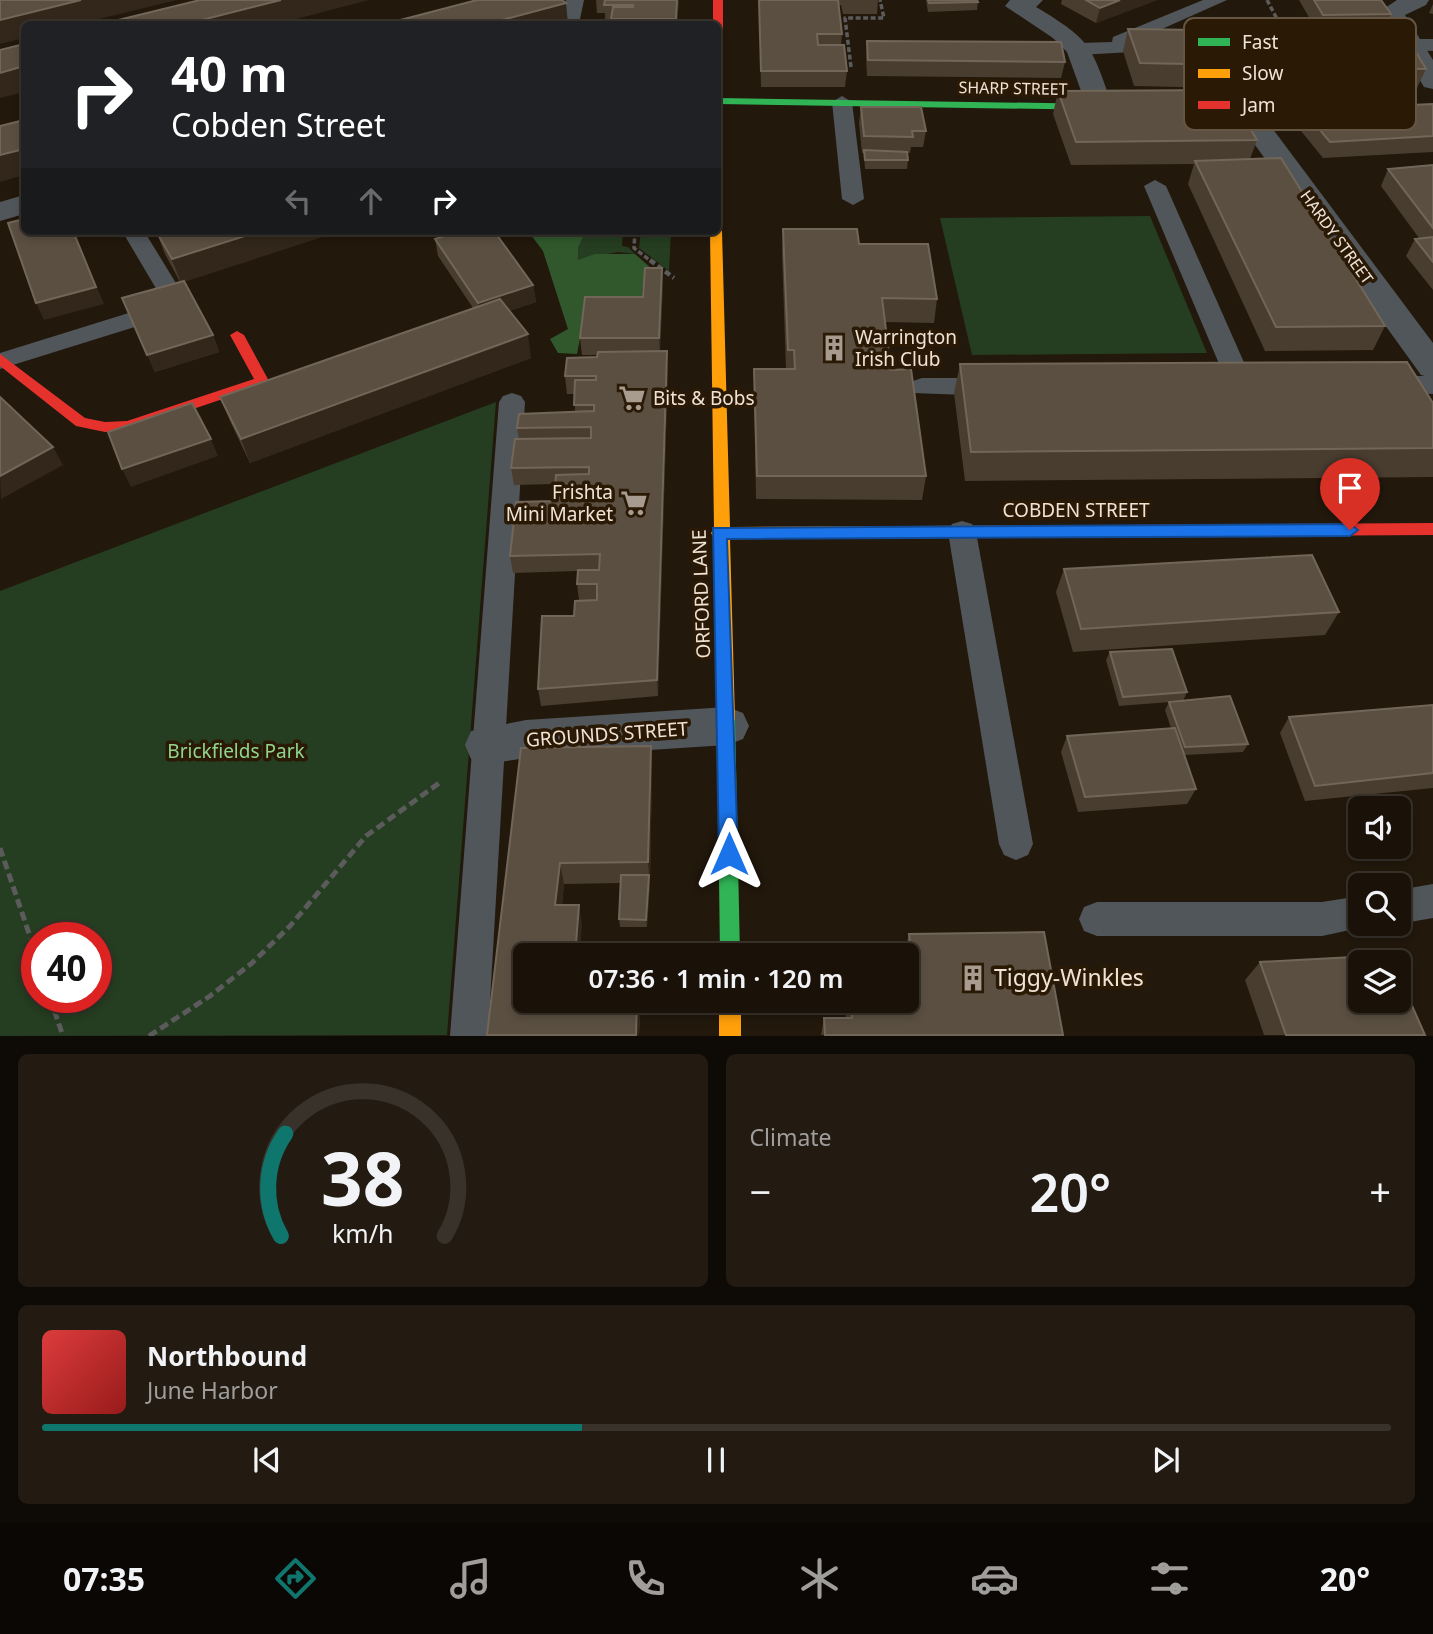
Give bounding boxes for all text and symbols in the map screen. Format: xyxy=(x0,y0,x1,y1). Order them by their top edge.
legend xyxy=(1184,18,1416,130)
text: Fast xyxy=(1242,29,1279,55)
text: 40 m xyxy=(171,40,288,106)
icon: right xyxy=(56,49,147,140)
text: Slow xyxy=(1242,60,1283,86)
street label: SHARP STREET xyxy=(958,76,1068,100)
text: Jam xyxy=(1240,92,1276,118)
text: Cobden Street xyxy=(171,103,385,146)
icon: left xyxy=(279,182,317,220)
icon: ahead xyxy=(352,182,390,220)
icon: right xyxy=(425,182,463,220)
street label: HARDY STREET xyxy=(1295,186,1379,288)
place label: Warrington Irish Club xyxy=(855,324,957,372)
building icon: Warrington Irish Club xyxy=(819,333,849,363)
supermarket icon: Bits & Bobs xyxy=(617,383,647,413)
place label: Bits & Bobs xyxy=(653,385,755,411)
pin xyxy=(1320,458,1380,530)
icon: arrive xyxy=(1331,469,1369,507)
place label: Frishta Mini Market xyxy=(506,479,613,527)
supermarket icon: Frishta Mini Market xyxy=(619,488,649,518)
street label: COBDEN STREET xyxy=(1002,497,1150,523)
street label: ORFORD LANE xyxy=(686,529,716,659)
street label: GROUNDS STREET xyxy=(525,715,689,753)
park label: Brickfields Park xyxy=(167,738,305,764)
map controls xyxy=(1348,796,1411,1013)
button: sound xyxy=(1348,796,1411,859)
position arrow xyxy=(692,817,766,891)
button: search xyxy=(1348,873,1411,936)
speed limit sign: 40 xyxy=(21,922,112,1013)
button: layers xyxy=(1348,950,1411,1013)
text: 07:36 · 1 min · 120 m xyxy=(589,960,843,996)
place label: Tiggy-Winkles xyxy=(994,961,1144,993)
building icon: Tiggy-Winkles xyxy=(958,963,988,993)
text: Climate xyxy=(750,1121,832,1153)
text: 38 xyxy=(321,1129,404,1228)
text: 20° xyxy=(1029,1156,1111,1227)
text: − xyxy=(750,1165,771,1217)
text: + xyxy=(1369,1165,1391,1217)
text: km/h xyxy=(332,1216,394,1250)
text: Northbound xyxy=(147,1338,307,1374)
text: June Harbor xyxy=(147,1374,278,1406)
icon: previous xyxy=(248,1441,286,1479)
icon: pause xyxy=(697,1441,735,1479)
icon: next xyxy=(1147,1441,1185,1479)
icon: directions xyxy=(271,1554,320,1603)
icon: music xyxy=(446,1554,495,1603)
icon: phone xyxy=(621,1554,670,1603)
icon: climate xyxy=(795,1554,844,1603)
icon: car xyxy=(970,1554,1019,1603)
icon: filters xyxy=(1145,1554,1194,1603)
text: 07:35 xyxy=(63,1557,145,1600)
text: 20° xyxy=(1320,1557,1370,1600)

